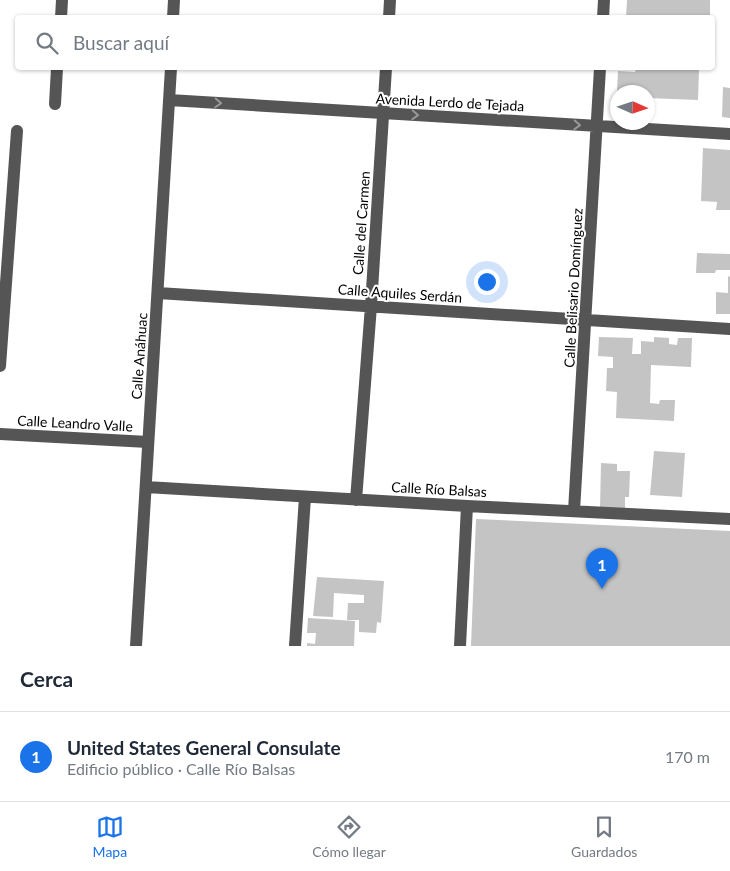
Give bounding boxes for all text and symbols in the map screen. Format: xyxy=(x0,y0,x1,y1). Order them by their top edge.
search box xyxy=(15,15,715,70)
icon: search xyxy=(33,29,61,57)
text: Buscar aquí xyxy=(73,31,169,54)
north arrow xyxy=(610,85,655,130)
street label: Avenida Lerdo de Tejada xyxy=(375,90,525,114)
one-way arrow xyxy=(214,98,222,109)
one-way arrow xyxy=(411,110,419,121)
one-way arrow xyxy=(573,119,581,130)
street label: Calle del Carmen xyxy=(349,170,373,276)
street label: Calle Belisario Domínguez xyxy=(560,208,586,368)
your location xyxy=(474,269,500,295)
street label: Calle Aquiles Serdán xyxy=(337,280,463,306)
street label: Calle Anáhuac xyxy=(127,312,151,400)
street label: Calle Leandro Valle xyxy=(17,411,133,435)
street label: Calle Río Balsas xyxy=(391,478,487,500)
pin: 1 xyxy=(586,548,618,589)
text: Cerca xyxy=(20,666,73,691)
text: United States General Consulate xyxy=(67,736,341,759)
text: 1 xyxy=(31,747,41,766)
text: 170 m xyxy=(665,747,710,766)
text: Edificio público · Calle Río Balsas xyxy=(67,759,295,778)
tab: Mapa xyxy=(93,813,127,860)
tab: Cómo llegar xyxy=(312,813,386,860)
tab: Guardados xyxy=(571,813,637,860)

